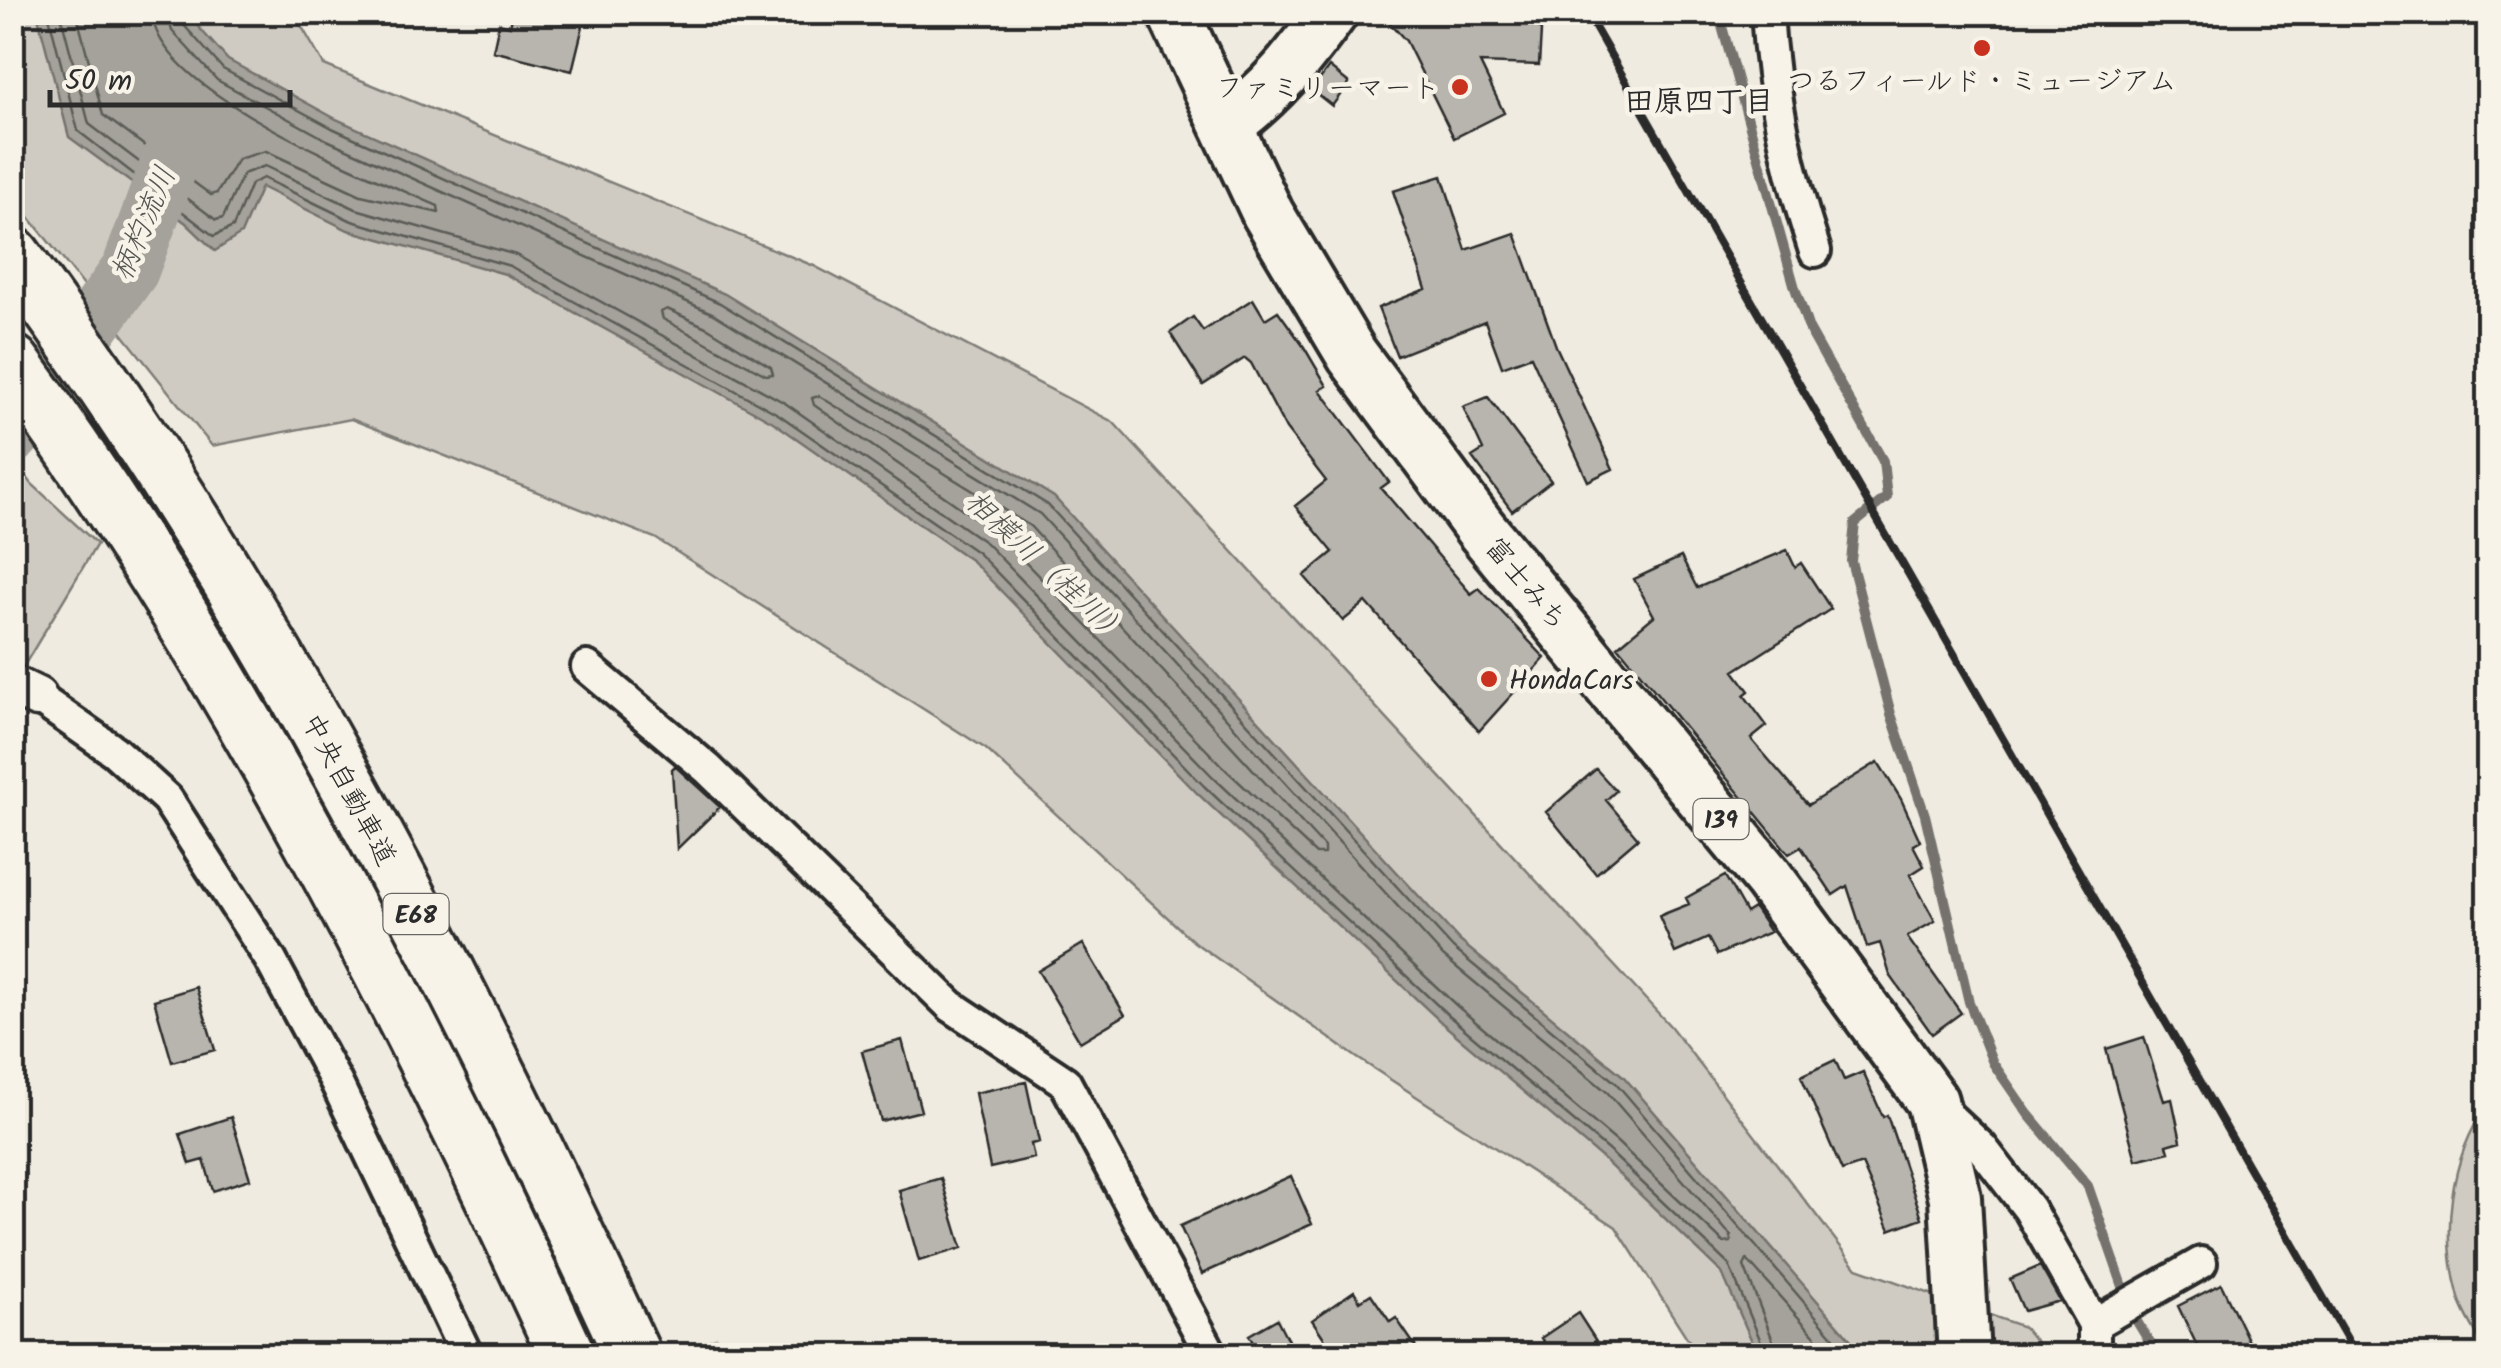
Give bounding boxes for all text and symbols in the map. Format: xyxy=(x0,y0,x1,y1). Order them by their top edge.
marker: つるフィールド・ミュージアム xyxy=(1971,37,1993,59)
scale bar xyxy=(50,45,290,107)
text: 50 m xyxy=(65,58,132,106)
place label: つるフィールド・ミュージアム xyxy=(1787,60,2177,105)
place label: ファミリーマート xyxy=(1215,67,1440,112)
marker: ファミリーマート xyxy=(1449,76,1471,98)
district label: 田原四丁目 xyxy=(1624,79,1774,127)
water label: 柄杓流川 xyxy=(99,159,190,288)
water label: 相模川（桂川） xyxy=(952,479,1139,658)
street label: 富士みち xyxy=(1472,528,1578,642)
place label: HondaCars xyxy=(1509,659,1634,704)
marker: HondaCars xyxy=(1478,668,1500,690)
street label: 中央自動車道 xyxy=(288,705,407,875)
road number: 139 xyxy=(1694,799,1748,839)
road number: E68 xyxy=(384,894,448,934)

